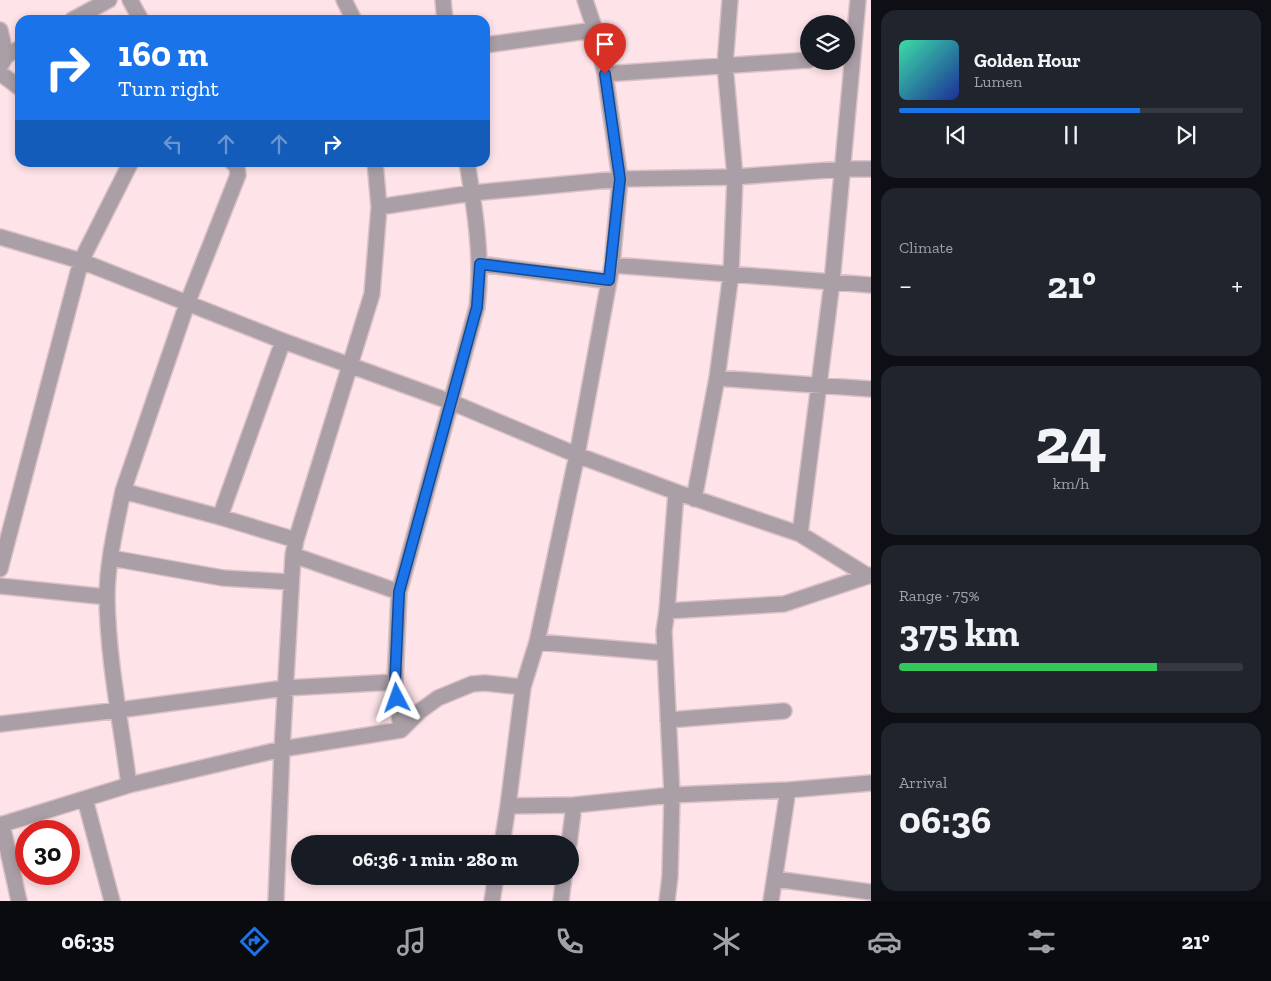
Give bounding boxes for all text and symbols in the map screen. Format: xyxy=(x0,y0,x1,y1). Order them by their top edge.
map controls xyxy=(800,15,855,70)
button: layers xyxy=(800,15,855,70)
pin xyxy=(584,23,626,74)
icon: arrive xyxy=(591,30,619,58)
text: 160 m xyxy=(118,33,208,75)
icon: right xyxy=(35,35,100,100)
text: Golden Hour xyxy=(974,49,1081,72)
text: Lumen xyxy=(974,72,1022,91)
text: Turn right xyxy=(118,75,219,102)
icon: previous xyxy=(942,121,970,149)
icon: pause xyxy=(1057,121,1085,149)
icon: next xyxy=(1172,121,1200,149)
icon: left xyxy=(159,130,187,158)
icon: ahead xyxy=(212,130,240,158)
icon: ahead xyxy=(265,130,293,158)
icon: right xyxy=(318,130,346,158)
text: Climate xyxy=(899,238,953,257)
text: 21° xyxy=(1047,262,1096,308)
text: − xyxy=(899,269,912,302)
text: + xyxy=(1231,269,1243,302)
text: 24 xyxy=(1035,402,1107,480)
text: km/h xyxy=(1053,474,1089,493)
text: Range · 75% xyxy=(899,586,980,605)
text: 375 km xyxy=(899,610,1019,656)
position arrow xyxy=(370,671,422,723)
text: Arrival xyxy=(899,773,947,792)
text: 06:36 xyxy=(899,797,991,843)
speed limit sign: 30 xyxy=(15,820,80,885)
text: 06:36 · 1 min · 280 m xyxy=(352,848,518,871)
icon: directions xyxy=(237,924,272,959)
icon: music xyxy=(394,924,429,959)
icon: phone xyxy=(552,924,587,959)
icon: climate xyxy=(709,924,744,959)
icon: car xyxy=(867,924,902,959)
icon: filters xyxy=(1024,924,1059,959)
text: 06:35 xyxy=(61,928,114,955)
text: 21° xyxy=(1181,928,1210,955)

